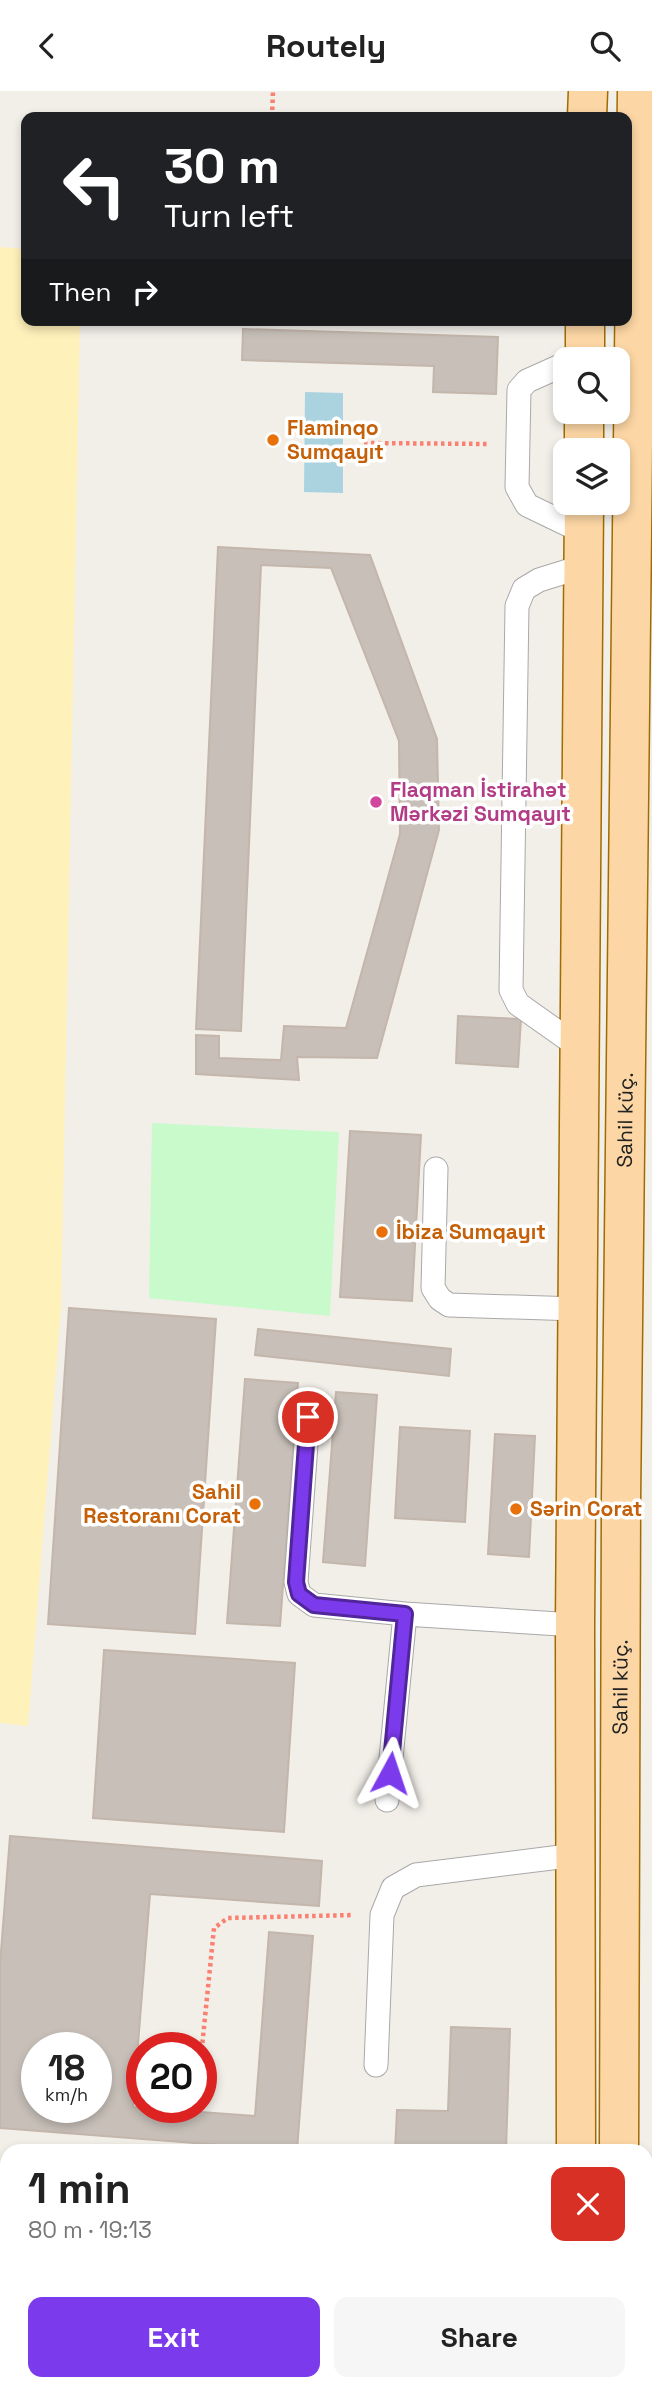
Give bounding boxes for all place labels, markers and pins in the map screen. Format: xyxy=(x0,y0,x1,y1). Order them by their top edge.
place label: Flaminqo Sumqayıt xyxy=(287,414,384,465)
marker: Flaminqo Sumqayıt xyxy=(265,432,281,448)
place label: Flaqman İstirahət Mərkəzi Sumqayıt xyxy=(390,776,571,827)
marker: Flaqman İstirahət Mərkəzi Sumqayıt xyxy=(368,794,384,810)
place label: İbiza Sumqayıt xyxy=(396,1218,546,1245)
marker: İbiza Sumqayıt xyxy=(374,1224,390,1240)
pin xyxy=(278,1387,338,1447)
place label: Sahil Restoranı Corat xyxy=(83,1478,241,1529)
place label: Sərin Corat xyxy=(530,1495,642,1522)
marker: Sahil Restoranı Corat xyxy=(247,1496,263,1512)
marker: Sərin Corat xyxy=(508,1501,524,1517)

